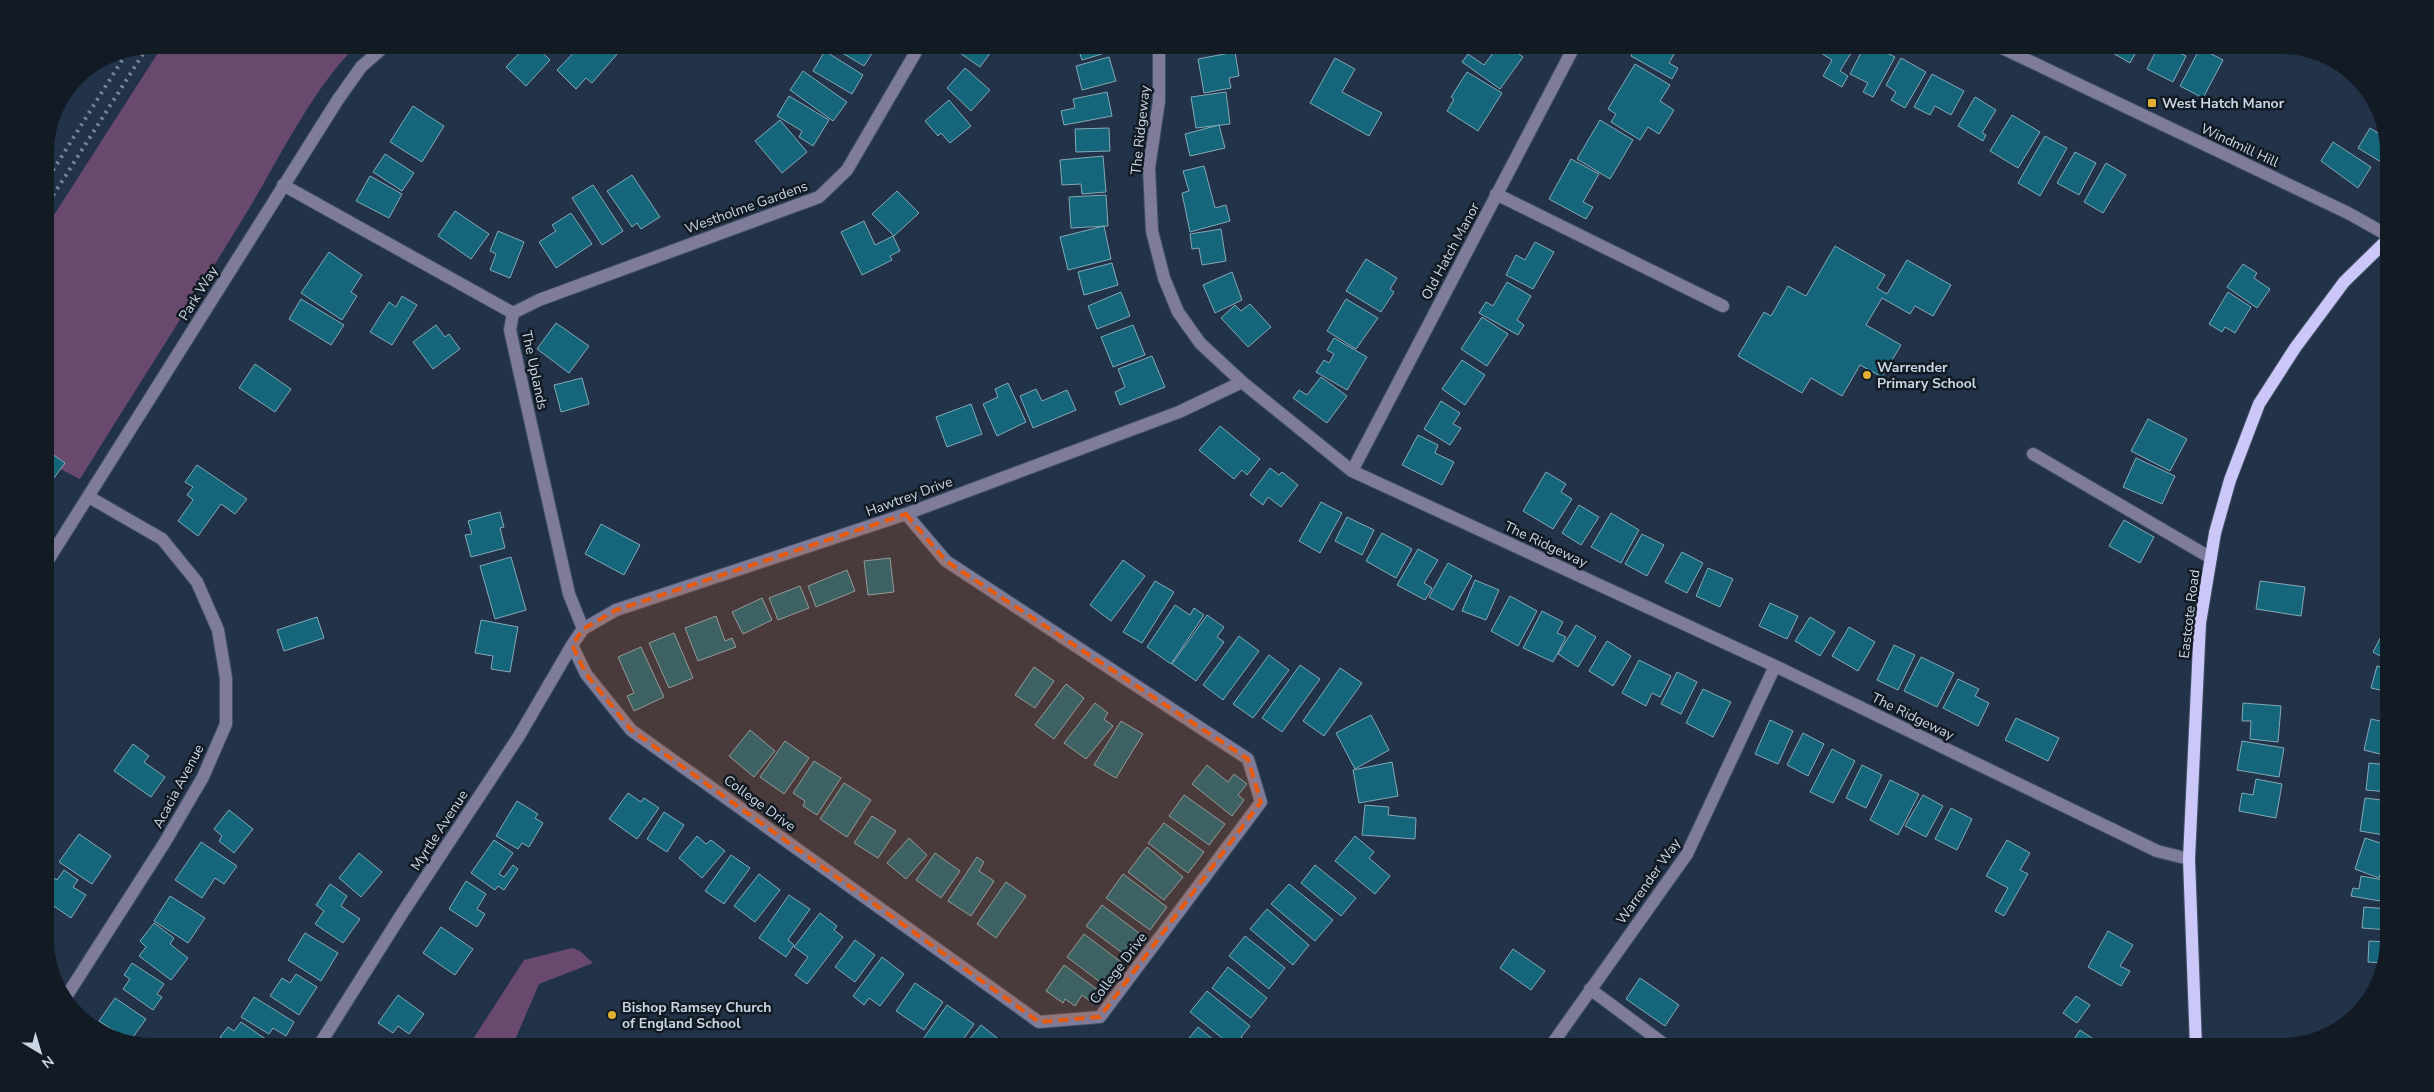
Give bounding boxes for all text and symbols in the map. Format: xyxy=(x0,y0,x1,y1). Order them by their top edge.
street label: The Ridgeway xyxy=(1126,84,1155,176)
place label: West Hatch Manor xyxy=(2162,94,2285,113)
marker: West Hatch Manor xyxy=(2146,97,2158,109)
street label: Windmill Hill xyxy=(2198,119,2283,172)
street label: Westholme Gardens xyxy=(682,176,810,239)
street label: Old Hatch Manor xyxy=(1417,199,1484,303)
street label: Park Way xyxy=(174,262,223,324)
street label: The Uplands xyxy=(517,329,552,412)
place label: Warrender Primary School xyxy=(1877,358,1977,393)
marker: Warrender Primary School xyxy=(1861,369,1873,381)
street label: Hawtrey Drive xyxy=(863,472,955,521)
street label: The Ridgeway xyxy=(1501,517,1591,572)
street label: Eastcote Road xyxy=(2175,568,2204,660)
street label: The Ridgeway xyxy=(1868,688,1958,745)
street label: Acacia Avenue xyxy=(148,741,209,831)
street label: College Drive xyxy=(720,771,800,836)
street label: Myrtle Avenue xyxy=(406,786,472,874)
street label: Warrender Way xyxy=(1612,834,1686,928)
street label: College Drive xyxy=(1085,929,1152,1008)
place label: Bishop Ramsey Church of England School xyxy=(622,998,771,1033)
marker: Bishop Ramsey Church of England School xyxy=(606,1009,618,1021)
north arrow xyxy=(15,1027,65,1077)
text: N xyxy=(38,1051,58,1073)

